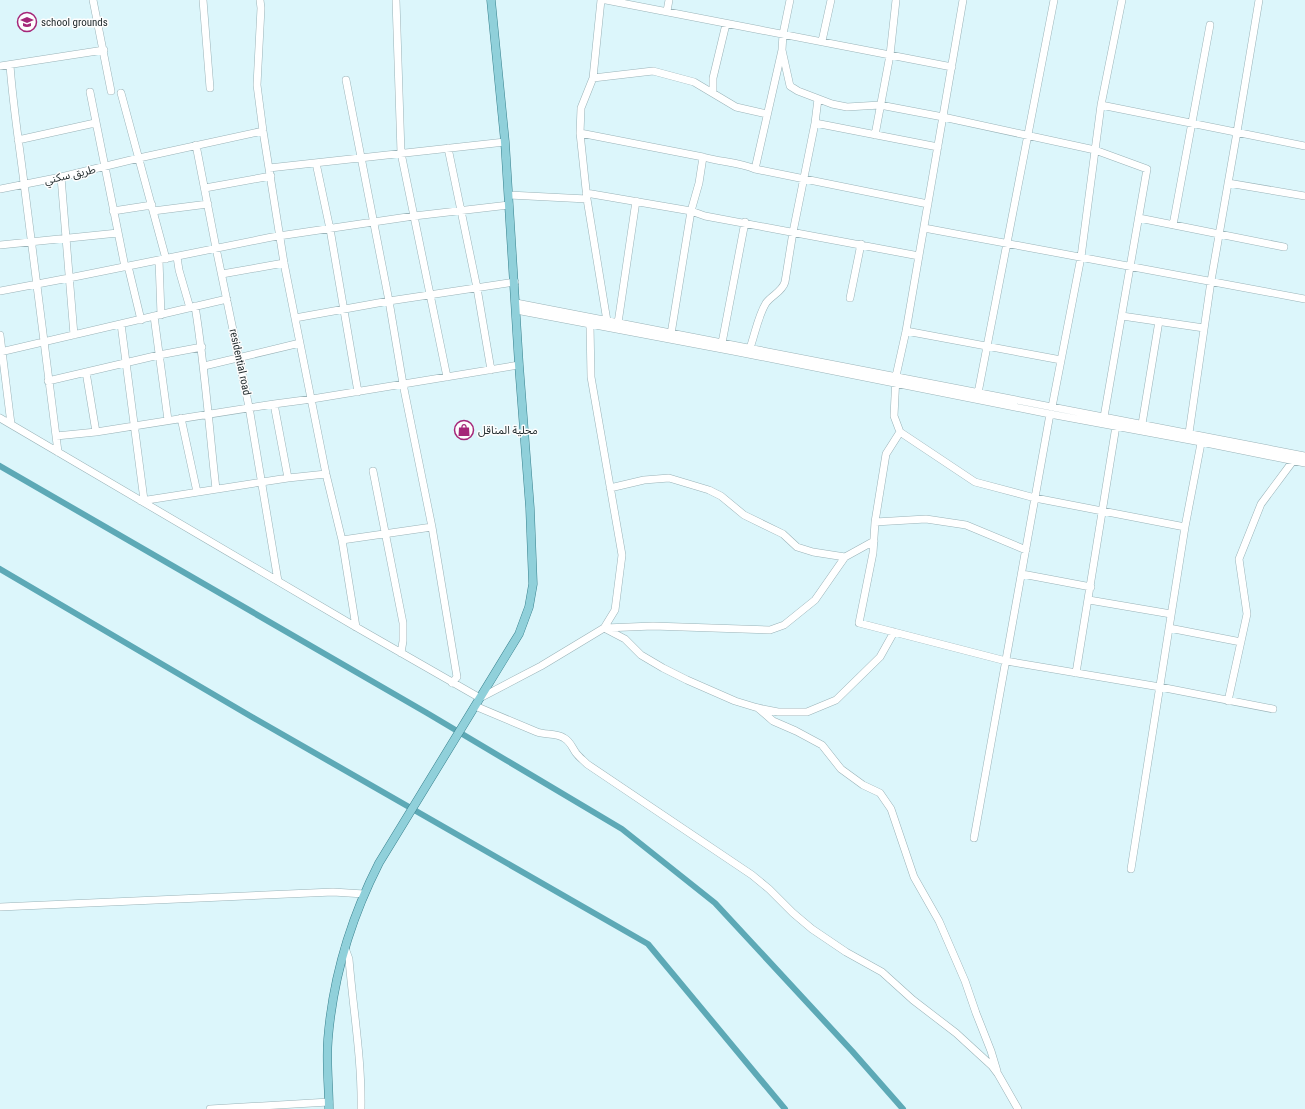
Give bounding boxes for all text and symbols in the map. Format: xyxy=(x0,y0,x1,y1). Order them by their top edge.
school or university icon: school grounds xyxy=(16,11,38,33)
place label: school grounds xyxy=(41,16,108,29)
street label: طريق سكني xyxy=(43,163,97,190)
street label: residential road xyxy=(227,328,253,396)
shop icon: محلية المناقل xyxy=(453,419,475,441)
place label: محلية المناقل xyxy=(478,424,538,437)

